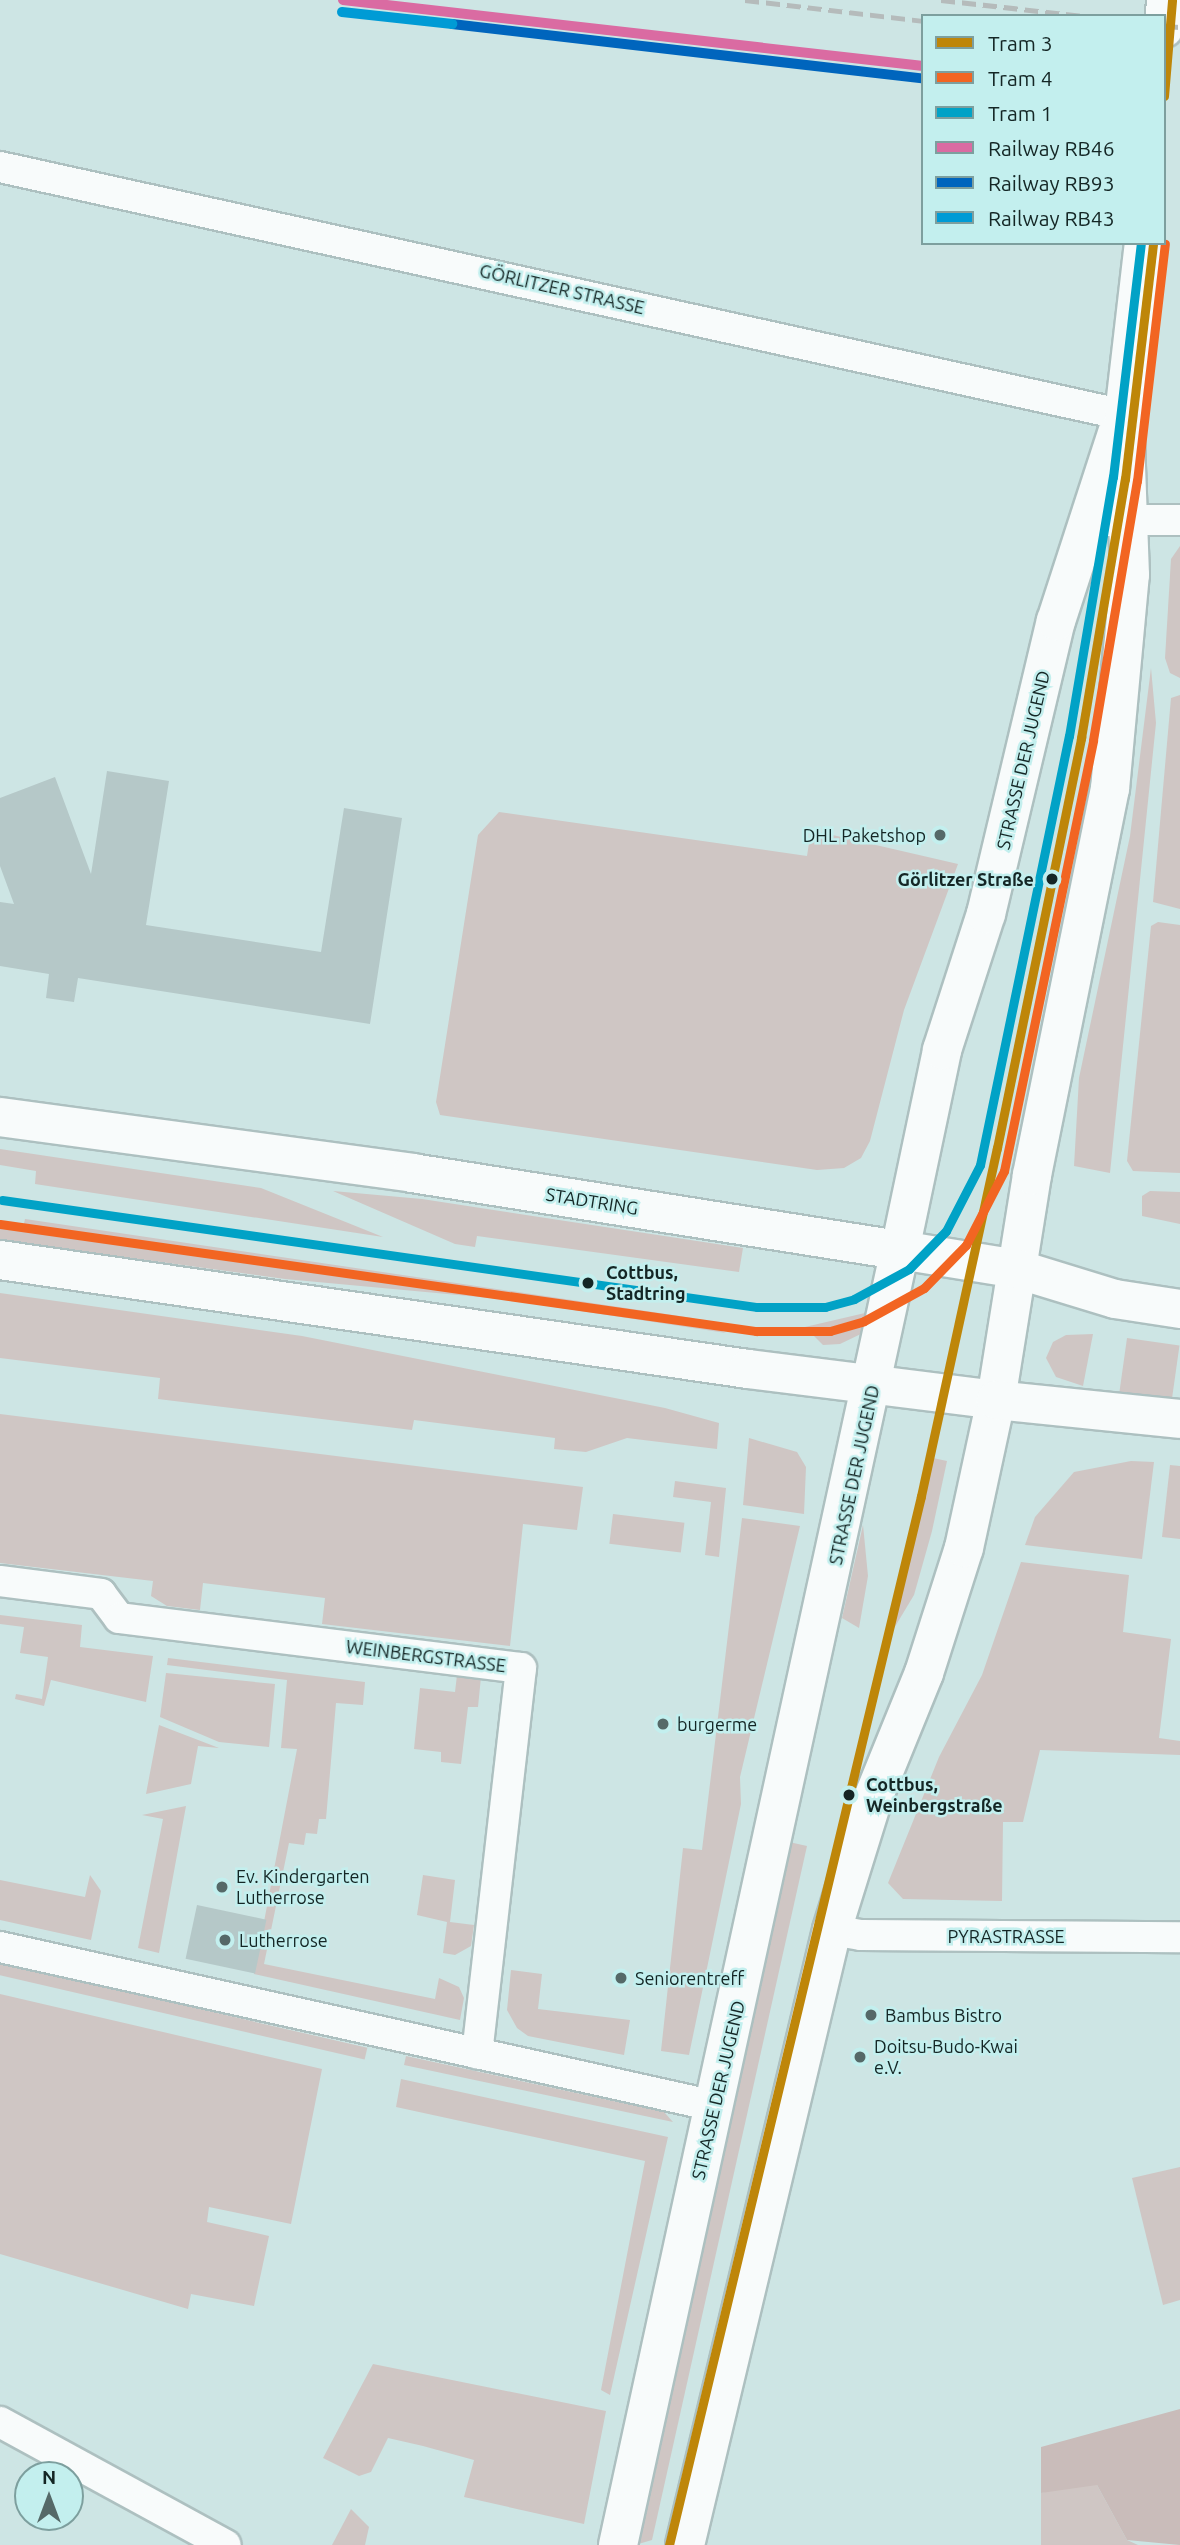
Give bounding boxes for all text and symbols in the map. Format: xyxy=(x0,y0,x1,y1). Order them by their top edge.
legend xyxy=(921,14,1166,245)
text: Tram 3 xyxy=(988,31,1052,55)
text: Tram 4 xyxy=(988,66,1052,90)
text: Tram 1 xyxy=(988,101,1052,125)
text: Railway RB46 xyxy=(988,136,1115,160)
text: Railway RB93 xyxy=(988,171,1115,195)
text: Railway RB43 xyxy=(988,206,1115,230)
street label: GÖRLITZER STRASSE xyxy=(477,260,647,318)
street label: STRASSE DER JUGEND xyxy=(992,668,1054,852)
place label: DHL Paketshop xyxy=(803,824,926,846)
marker: DHL Paketshop xyxy=(932,827,948,843)
place label: Görlitzer Straße xyxy=(897,868,1034,890)
marker: Görlitzer Straße xyxy=(1041,868,1063,890)
street label: STADTRING xyxy=(544,1183,640,1219)
place label: Cottbus, Stadtring xyxy=(606,1262,686,1304)
marker: Cottbus, Stadtring xyxy=(577,1272,599,1294)
street label: STRASSE DER JUGEND xyxy=(824,1383,884,1567)
street label: WEINBERGSTRASSE xyxy=(345,1635,507,1677)
place label: burgerme xyxy=(677,1713,757,1735)
marker: burgerme xyxy=(655,1716,671,1732)
place label: Cottbus, Weinbergstraße xyxy=(866,1774,1003,1816)
marker: Cottbus, Weinbergstraße xyxy=(838,1784,860,1806)
place label: Ev. Kindergarten Lutherrose xyxy=(236,1866,370,1909)
marker: Ev. Kindergarten Lutherrose xyxy=(214,1879,230,1895)
street label: PYRASTRASSE xyxy=(948,1925,1064,1947)
place label: Lutherrose xyxy=(239,1929,328,1951)
marker: Lutherrose xyxy=(217,1932,233,1948)
place label: Seniorentreff xyxy=(635,1967,744,1989)
marker: Seniorentreff xyxy=(613,1970,629,1986)
street label: STRASSE DER JUGEND xyxy=(687,1998,749,2182)
place label: Bambus Bistro xyxy=(885,2004,1002,2026)
marker: Bambus Bistro xyxy=(863,2007,879,2023)
place label: Doitsu-Budo-Kwai e.V. xyxy=(874,2036,1018,2078)
marker: Doitsu-Budo-Kwai e.V. xyxy=(852,2049,868,2065)
north arrow xyxy=(14,2461,84,2531)
text: N xyxy=(42,2466,56,2488)

